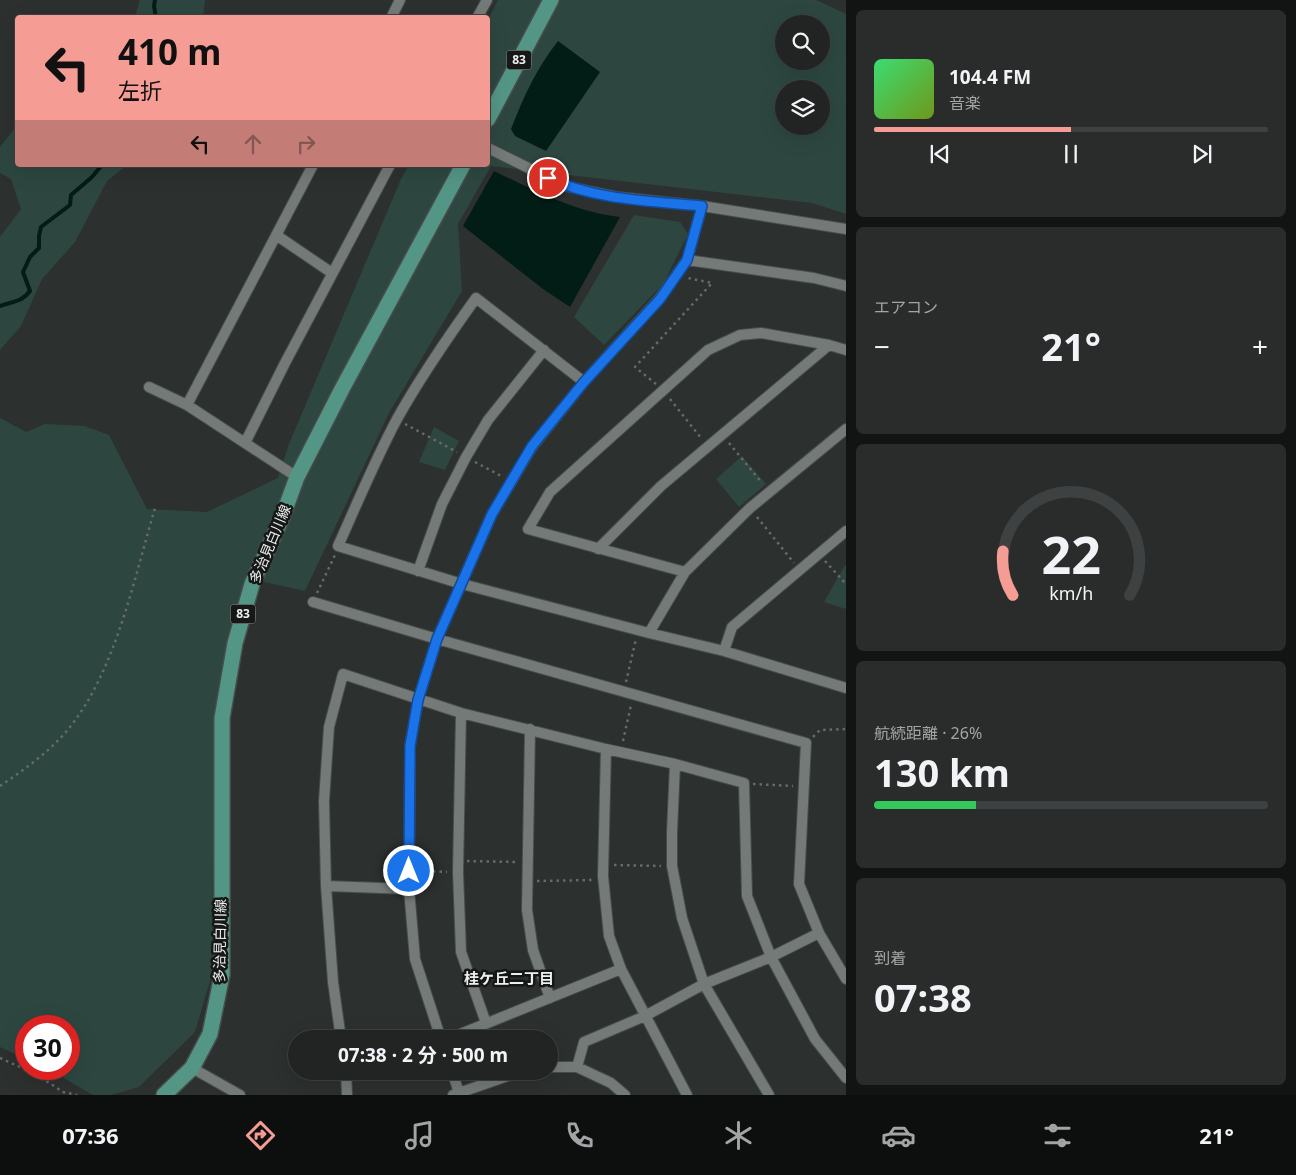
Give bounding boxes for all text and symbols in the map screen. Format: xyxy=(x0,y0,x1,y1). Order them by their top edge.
map controls xyxy=(775,15,830,135)
button: search xyxy=(775,15,830,70)
text: 410 m xyxy=(118,28,221,75)
icon: left xyxy=(35,35,100,100)
road number: 83 xyxy=(506,50,532,70)
text: 104.4 FM xyxy=(949,64,1031,90)
text: 左折 xyxy=(118,75,162,105)
button: layers xyxy=(775,80,830,135)
text: 音楽 xyxy=(949,92,981,114)
icon: left xyxy=(186,130,214,158)
icon: ahead xyxy=(239,130,267,158)
icon: right xyxy=(292,130,320,158)
icon: previous xyxy=(926,140,954,168)
icon: pause xyxy=(1057,140,1085,168)
icon: next xyxy=(1188,140,1216,168)
pin xyxy=(527,157,569,199)
icon: arrive xyxy=(534,164,562,192)
text: エアコン xyxy=(874,296,938,318)
text: 21° xyxy=(1041,320,1101,372)
text: − xyxy=(874,327,890,365)
text: + xyxy=(1252,327,1268,365)
street label: 多治見白川線 xyxy=(244,501,295,586)
text: 22 xyxy=(1041,518,1101,589)
text: km/h xyxy=(1049,581,1093,605)
road number: 83 xyxy=(230,604,256,624)
text: 航続距離 · 26% xyxy=(874,722,982,744)
text: 130 km xyxy=(874,746,1010,798)
position arrow xyxy=(382,844,434,896)
street label: 多治見白川線 xyxy=(209,899,230,983)
text: 到着 xyxy=(874,947,906,969)
district label: 桂ケ丘二丁目 xyxy=(464,968,554,988)
text: 07:38 xyxy=(874,971,972,1023)
speed limit sign: 30 xyxy=(15,1015,80,1080)
text: 07:38 · 2 分 · 500 m xyxy=(338,1042,508,1068)
icon: directions xyxy=(243,1118,278,1153)
icon: music xyxy=(402,1118,437,1153)
icon: phone xyxy=(562,1118,597,1153)
icon: climate xyxy=(721,1118,756,1153)
icon: car xyxy=(881,1118,916,1153)
icon: filters xyxy=(1040,1118,1075,1153)
text: 07:36 xyxy=(62,1120,119,1150)
text: 21° xyxy=(1199,1120,1234,1150)

